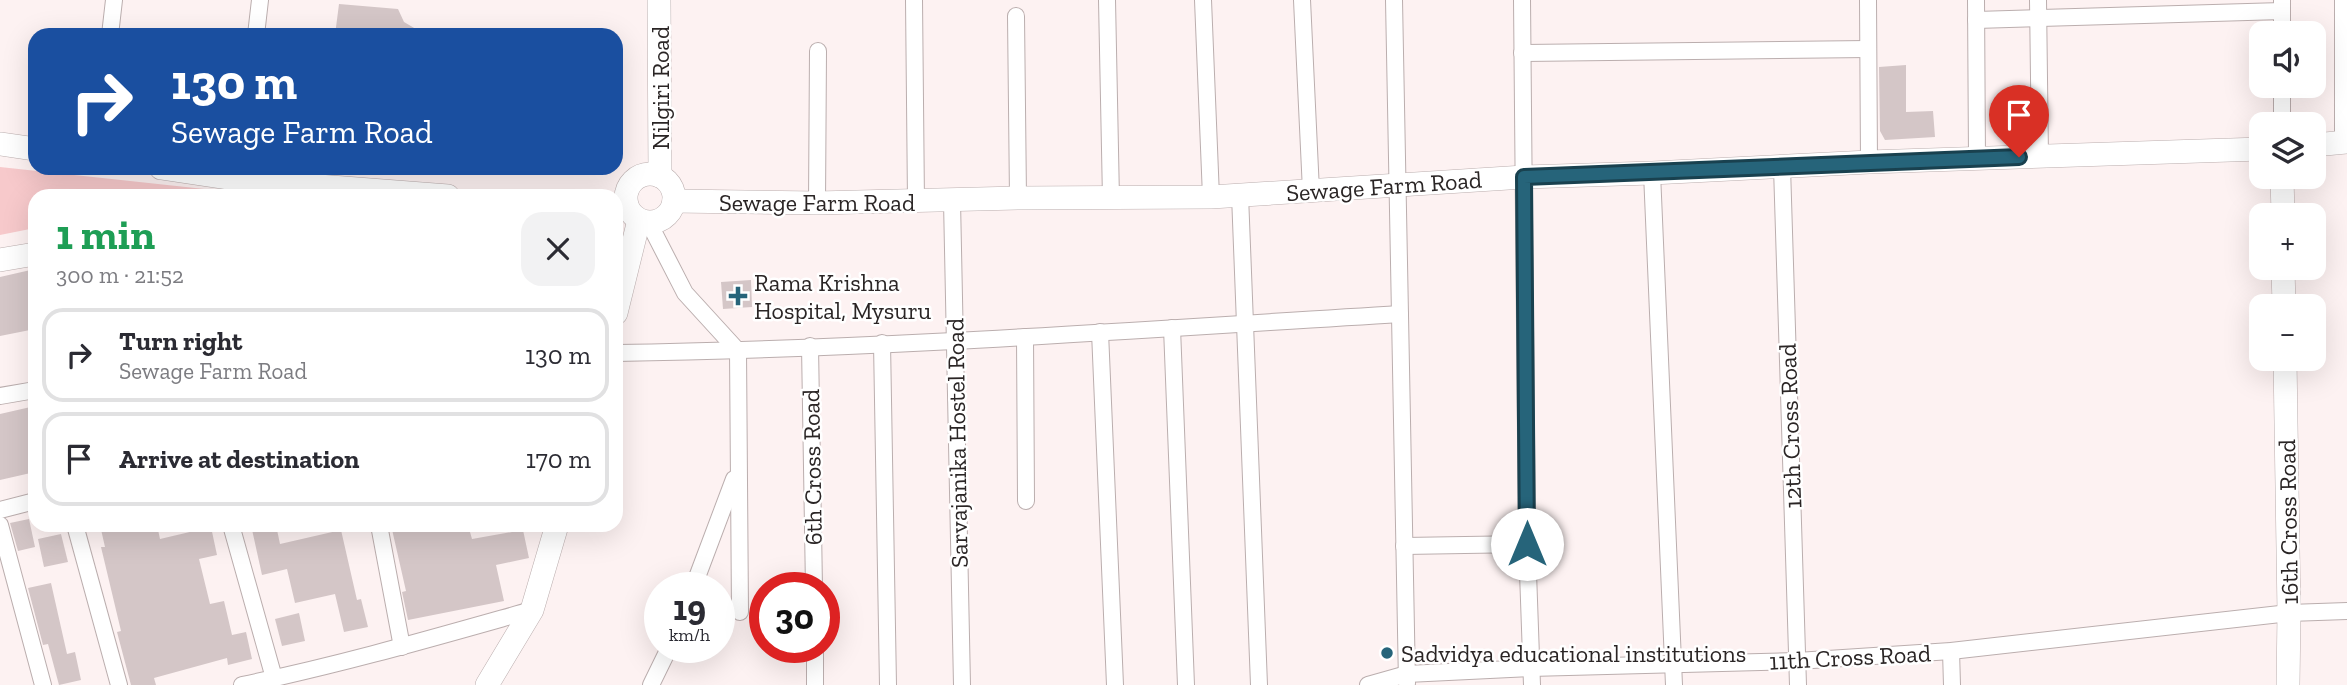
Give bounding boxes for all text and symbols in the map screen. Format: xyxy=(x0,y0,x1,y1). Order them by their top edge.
map controls xyxy=(2249,21,2326,371)
button: sound xyxy=(2249,21,2326,98)
street label: Nilgiri Road xyxy=(646,26,675,150)
text: 130 m xyxy=(171,53,297,112)
icon: right xyxy=(56,56,147,147)
pin xyxy=(1989,85,2049,157)
icon: arrive xyxy=(2000,96,2038,134)
button: layers xyxy=(2249,112,2326,189)
text: Sewage Farm Road xyxy=(171,113,433,151)
street label: Sewage Farm Road xyxy=(1285,165,1483,207)
street label: Sewage Farm Road xyxy=(719,188,915,217)
button: + xyxy=(2249,203,2326,280)
text: 1 min xyxy=(56,209,155,260)
button: close xyxy=(521,212,595,286)
text: 300 m · 21:52 xyxy=(56,261,184,289)
place label: Rama Krishna Hospital, Mysuru xyxy=(754,268,932,325)
marker: Rama Krishna Hospital, Mysuru xyxy=(728,286,748,306)
button: − xyxy=(2249,294,2326,371)
street label: Sarvajanika Hostel Road xyxy=(940,318,974,568)
text: Turn right xyxy=(119,325,242,357)
icon: right xyxy=(60,336,98,374)
text: 130 m xyxy=(525,339,591,371)
street label: 12th Cross Road xyxy=(1773,343,1807,509)
text: Sewage Farm Road xyxy=(119,357,307,385)
street label: 6th Cross Road xyxy=(796,389,828,545)
street label: 16th Cross Road xyxy=(2272,439,2304,605)
icon: arrive xyxy=(60,440,98,478)
text: Arrive at destination xyxy=(119,443,359,475)
text: 170 m xyxy=(526,443,591,475)
position arrow xyxy=(1490,507,1564,581)
speed limit sign: 30 xyxy=(749,572,840,663)
text: 19 xyxy=(673,587,706,629)
text: km/h xyxy=(669,624,710,646)
street label: 11th Cross Road xyxy=(1768,638,1932,676)
place label: Sadvidya educational institutions xyxy=(1401,639,1746,668)
marker: Sadvidya educational institutions xyxy=(1379,645,1395,661)

